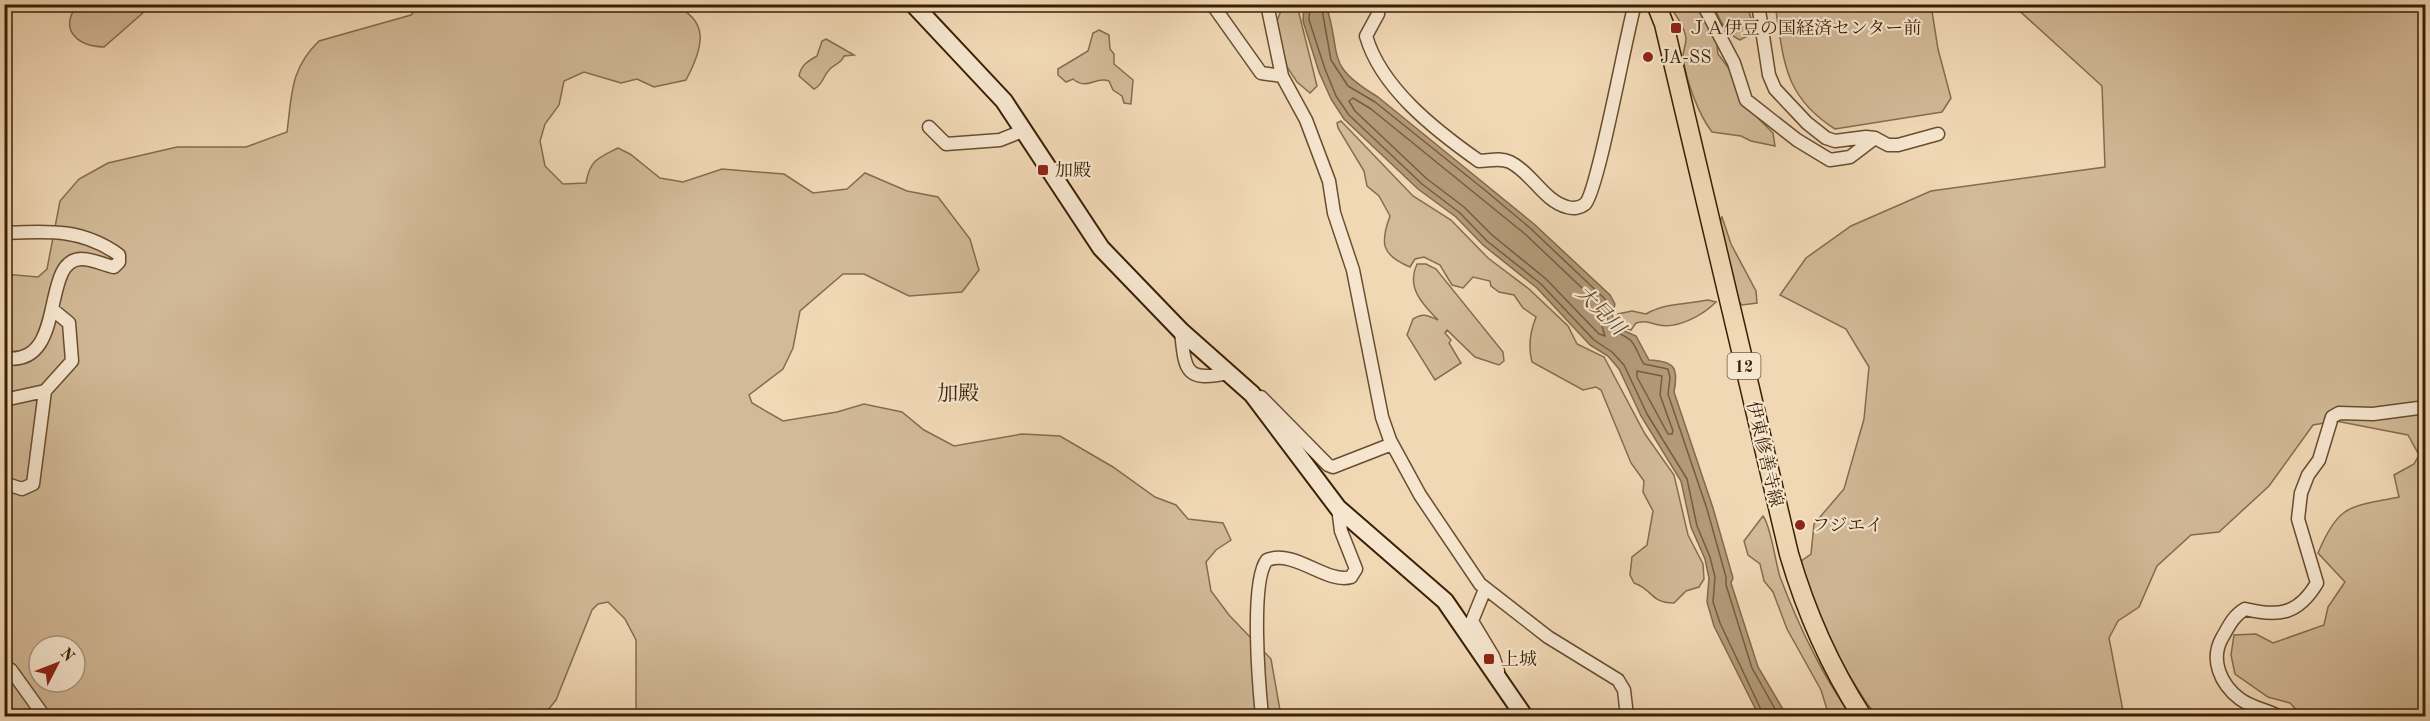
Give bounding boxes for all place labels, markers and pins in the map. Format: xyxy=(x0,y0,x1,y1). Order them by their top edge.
place label: ＪＡ伊豆の国経済センター前 xyxy=(1688,18,1921,38)
marker: ＪＡ伊豆の国経済センター前 xyxy=(1669,21,1683,35)
place label: JA-SS xyxy=(1660,49,1711,67)
marker: JA-SS xyxy=(1641,50,1655,64)
place label: 加殿 xyxy=(1055,160,1091,180)
marker: 加殿 xyxy=(1036,163,1050,177)
place label: フジエイ xyxy=(1812,516,1883,535)
marker: フジエイ xyxy=(1793,518,1807,532)
place label: 上城 xyxy=(1501,649,1537,669)
marker: 上城 xyxy=(1482,652,1496,666)

